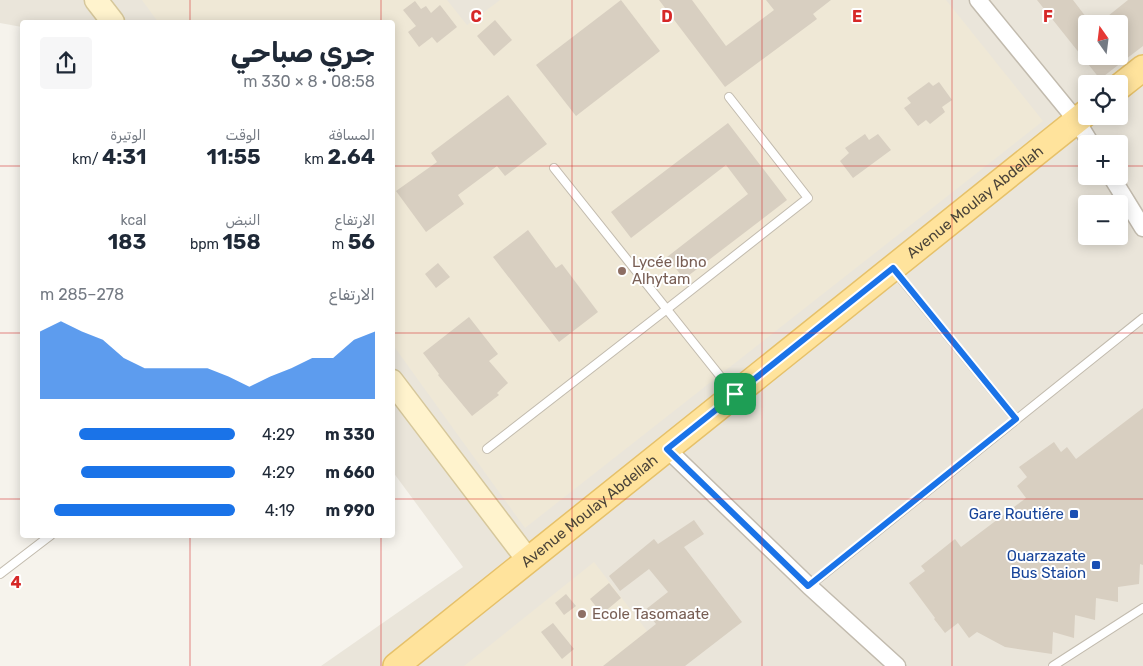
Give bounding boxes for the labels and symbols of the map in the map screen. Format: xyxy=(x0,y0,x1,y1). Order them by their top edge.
text: C xyxy=(470,7,482,26)
text: D xyxy=(661,7,673,26)
text: E xyxy=(852,7,862,26)
text: F xyxy=(1043,7,1053,26)
north arrow xyxy=(1078,15,1128,65)
street label: Avenue Moulay Abdellah xyxy=(903,142,1047,262)
place label: Lycée Ibno Alhytam xyxy=(632,253,707,288)
marker: Lycée Ibno Alhytam xyxy=(616,265,628,277)
pin xyxy=(714,373,756,415)
street label: Avenue Moulay Abdellah xyxy=(518,451,661,571)
place label: Gare Routiére xyxy=(969,505,1064,523)
marker: Gare Routiére xyxy=(1068,508,1080,520)
place label: Ouarzazate Bus Staion xyxy=(1007,547,1086,582)
marker: Ouarzazate Bus Staion xyxy=(1090,559,1102,571)
text: 4 xyxy=(11,573,22,592)
place label: Ecole Tasomaate xyxy=(592,605,709,623)
marker: Ecole Tasomaate xyxy=(576,608,588,620)

